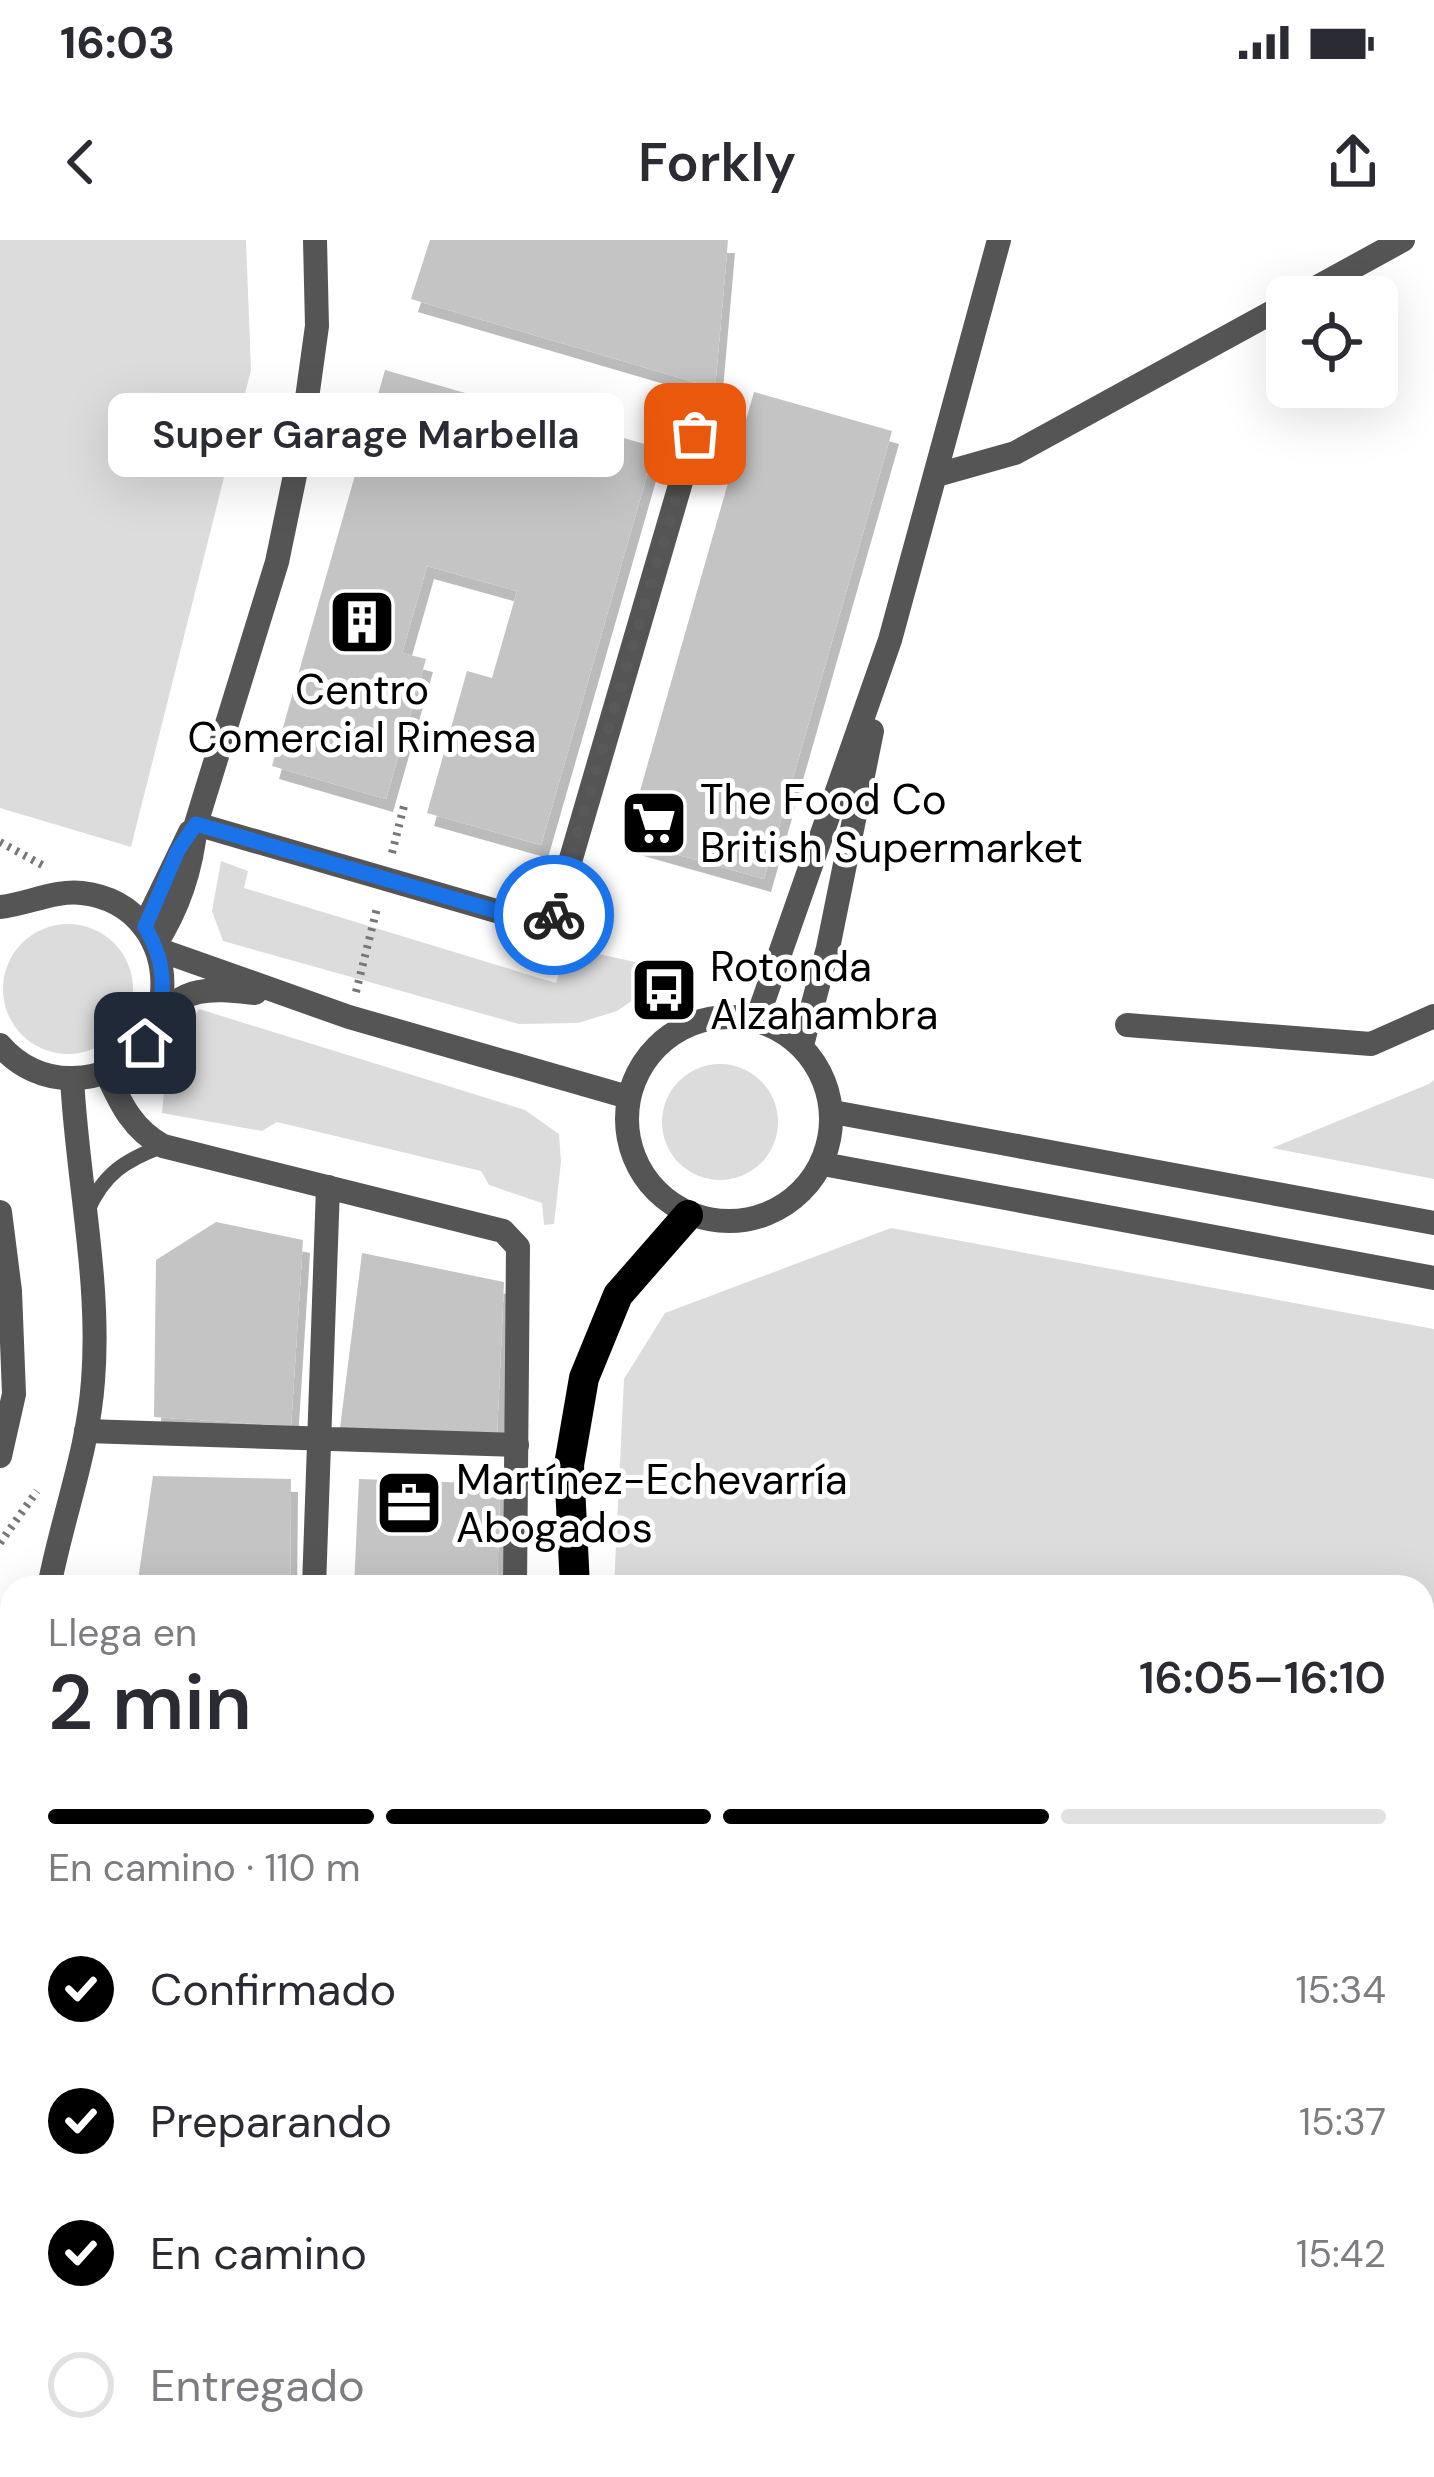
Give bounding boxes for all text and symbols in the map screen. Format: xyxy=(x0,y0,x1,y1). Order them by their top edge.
text: 16:03 xyxy=(60,13,175,72)
text: Forkly xyxy=(638,127,796,198)
icon: back xyxy=(48,129,114,195)
icon: share xyxy=(1320,129,1386,195)
map controls xyxy=(1266,276,1398,408)
button: locate xyxy=(1266,276,1398,408)
pin xyxy=(644,383,746,485)
callout: Super Garage Marbella xyxy=(107,392,623,476)
icon: bag xyxy=(662,401,728,467)
text: Super Garage Marbella xyxy=(152,409,580,460)
building icon: Centro Comercial Rimesa xyxy=(327,587,397,657)
place label: Centro Comercial Rimesa xyxy=(188,662,536,765)
place label: The Food Co British Supermarket xyxy=(700,772,1083,875)
supermarket icon: The Food Co British Supermarket xyxy=(619,788,689,858)
courier xyxy=(494,855,614,975)
icon: bike xyxy=(521,882,587,948)
place label: Rotonda Alzahambra xyxy=(710,939,938,1042)
bus stop icon: Rotonda Alzahambra xyxy=(629,955,699,1025)
pin xyxy=(94,992,196,1094)
icon: home xyxy=(112,1010,178,1076)
place label: Martínez-Echevarría Abogados xyxy=(456,1452,848,1555)
office icon: Martínez-Echevarría Abogados xyxy=(374,1468,444,1538)
text: Llega en xyxy=(48,1607,197,1658)
text: 16:05–16:10 xyxy=(1139,1648,1386,1707)
text: 2 min xyxy=(48,1652,252,1753)
text: En camino · 110 m xyxy=(48,1842,361,1893)
icon: check xyxy=(48,1956,114,2022)
text: Confirmado xyxy=(150,1960,396,2019)
text: 15:34 xyxy=(1295,1964,1386,2015)
icon: check xyxy=(48,2088,114,2154)
text: Preparando xyxy=(150,2092,392,2151)
text: 15:37 xyxy=(1299,2096,1386,2147)
icon: check xyxy=(48,2220,114,2286)
text: En camino xyxy=(150,2224,367,2283)
text: 15:42 xyxy=(1296,2228,1386,2279)
text: Entregado xyxy=(150,2356,365,2415)

